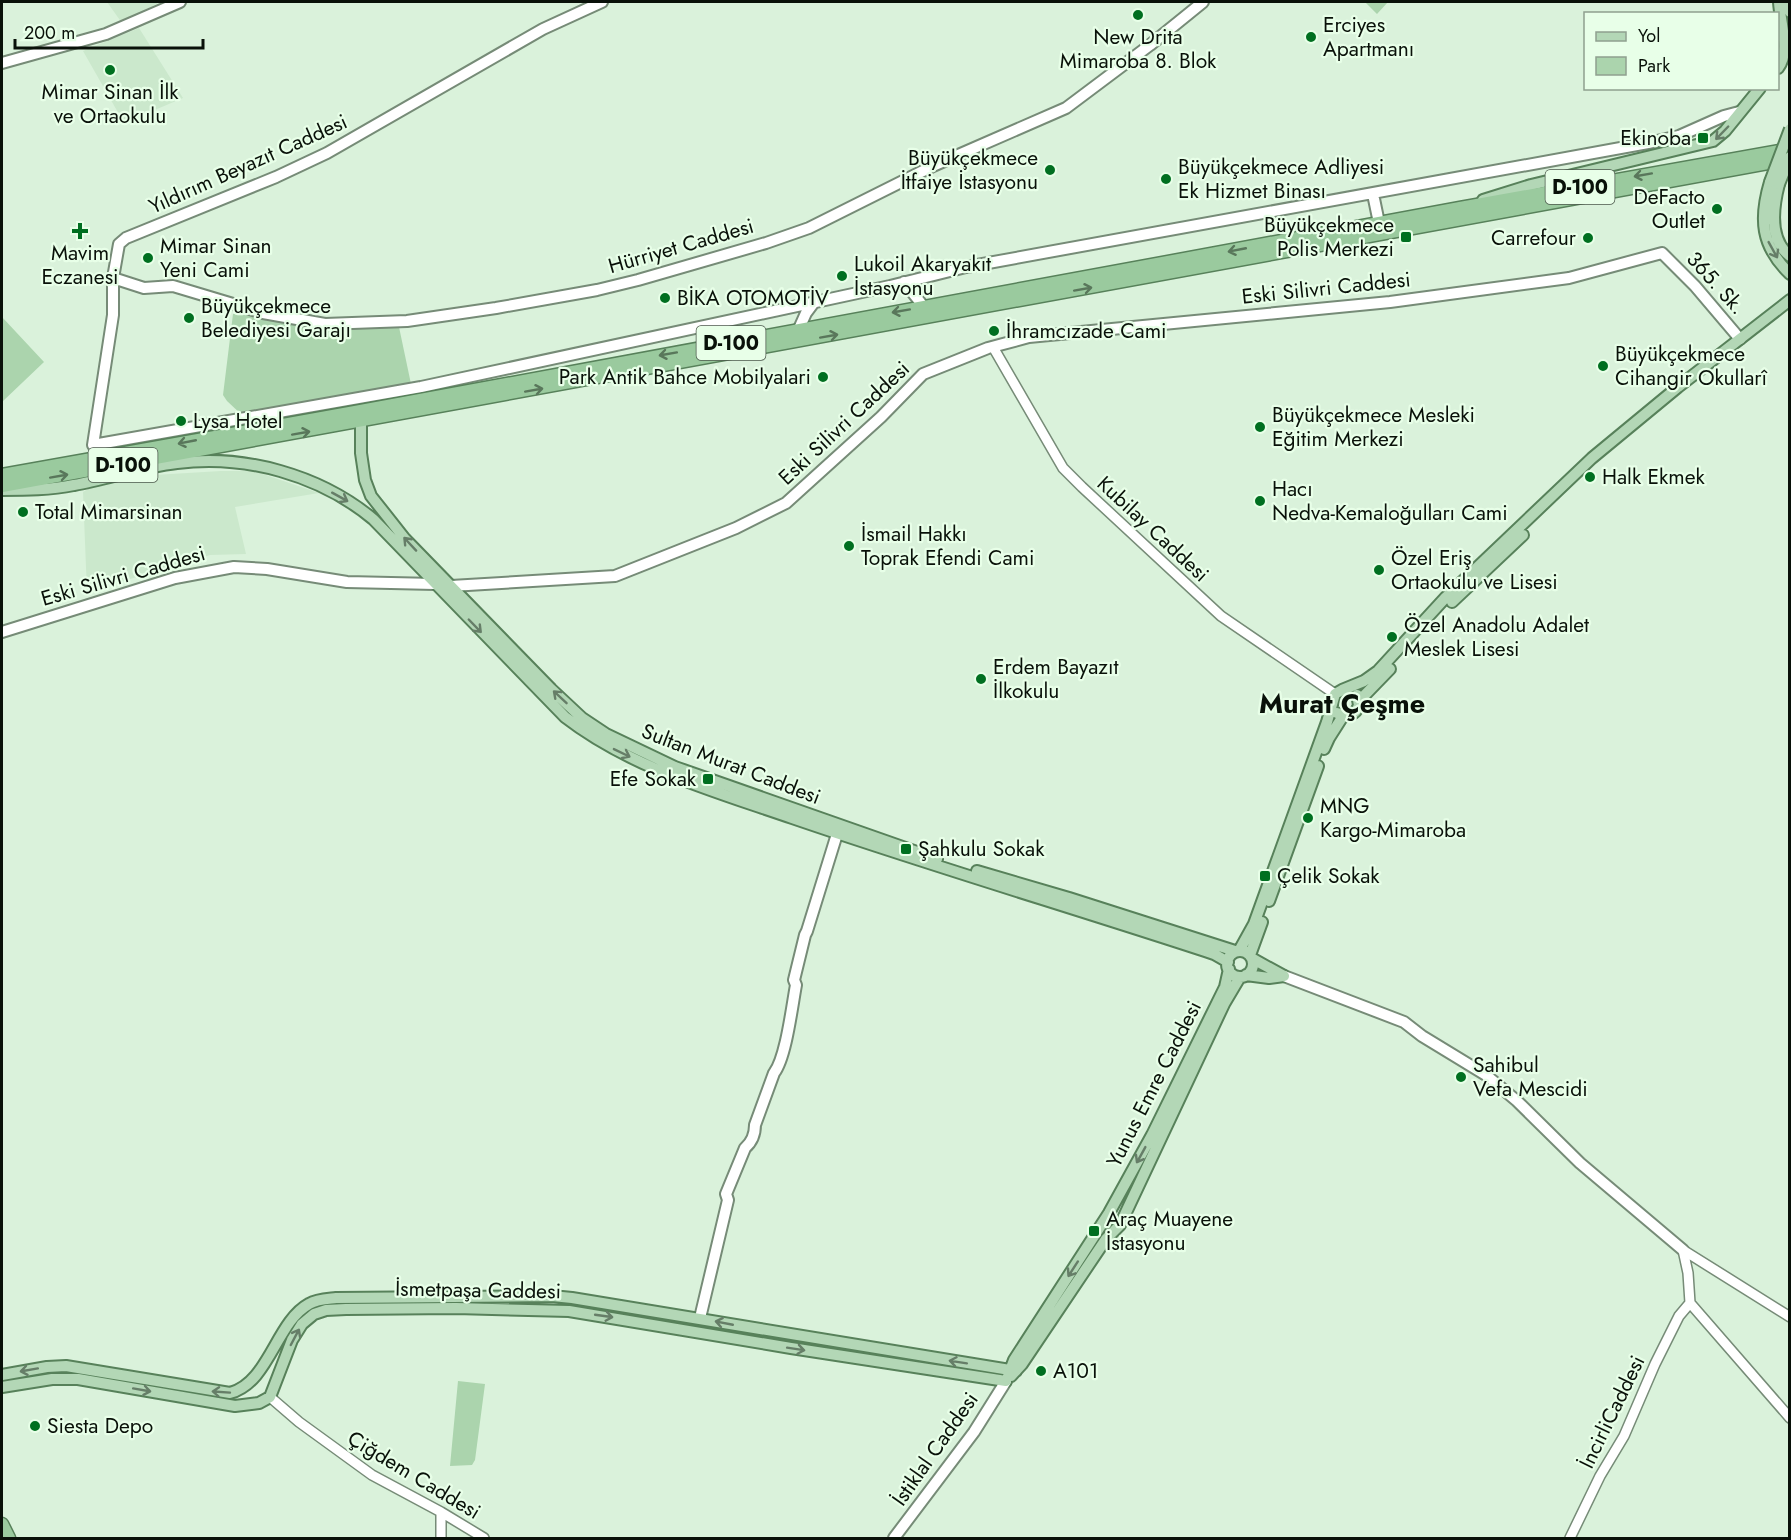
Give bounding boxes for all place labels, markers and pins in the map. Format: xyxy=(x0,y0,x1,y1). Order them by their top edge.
marker: New Drita Mimaroba 8. Blok xyxy=(1131,8,1145,22)
place label: Erciyes Apartmanı xyxy=(1323,10,1414,64)
place label: New Drita Mimaroba 8. Blok xyxy=(1060,22,1217,76)
marker: Erciyes Apartmanı xyxy=(1304,30,1318,44)
marker: Mimar Sinan İlk ve Ortaokulu xyxy=(103,63,117,77)
place label: Mimar Sinan İlk ve Ortaokulu xyxy=(41,77,179,131)
place label: Ekinoba xyxy=(1620,123,1691,153)
marker: Ekinoba xyxy=(1696,131,1710,145)
place label: Büyükçekmece İtfaiye İstasyonu xyxy=(901,143,1038,197)
place label: Büyükçekmece Adliyesi Ek Hizmet Binası xyxy=(1178,152,1384,206)
marker: Büyükçekmece İtfaiye İstasyonu xyxy=(1043,163,1057,177)
marker: Büyükçekmece Adliyesi Ek Hizmet Binası xyxy=(1159,172,1173,186)
place label: DeFacto Outlet xyxy=(1633,182,1705,236)
marker: DeFacto Outlet xyxy=(1710,202,1724,216)
place label: Büyükçekmece Polis Merkezi xyxy=(1264,210,1394,264)
place label: Carrefour xyxy=(1491,223,1577,253)
marker: Mavim Eczanesi xyxy=(73,224,87,238)
marker: Büyükçekmece Polis Merkezi xyxy=(1399,230,1413,244)
place label: Mimar Sinan Yeni Cami xyxy=(160,231,272,285)
marker: Carrefour xyxy=(1581,231,1595,245)
place label: Mavim Eczanesi xyxy=(41,238,119,292)
place label: Lukoil Akaryakıt İstasyonu xyxy=(854,249,991,303)
marker: Mimar Sinan Yeni Cami xyxy=(141,251,155,265)
marker: Lukoil Akaryakıt İstasyonu xyxy=(835,269,849,283)
place label: BİKA OTOMOTİV xyxy=(677,283,829,313)
place label: Büyükçekmece Belediyesi Garajı xyxy=(201,291,351,345)
marker: BİKA OTOMOTİV xyxy=(658,291,672,305)
marker: Büyükçekmece Belediyesi Garajı xyxy=(182,311,196,325)
place label: İhramcızade Cami xyxy=(1006,316,1167,346)
marker: İhramcızade Cami xyxy=(987,324,1001,338)
place label: Büyükçekmece Cihangir Okullarî xyxy=(1615,339,1769,393)
marker: Büyükçekmece Cihangir Okullarî xyxy=(1596,359,1610,373)
place label: Park Antik Bahce Mobilyalari xyxy=(559,362,811,392)
marker: Park Antik Bahce Mobilyalari xyxy=(816,370,830,384)
place label: Büyükçekmece Mesleki Eğitim Merkezi xyxy=(1272,400,1475,454)
place label: Lysa Hotel xyxy=(193,406,283,436)
marker: Lysa Hotel xyxy=(174,414,188,428)
marker: Büyükçekmece Mesleki Eğitim Merkezi xyxy=(1253,420,1267,434)
place label: Halk Ekmek xyxy=(1602,462,1705,492)
marker: Halk Ekmek xyxy=(1583,470,1597,484)
place label: Hacı Nedva-Kemaloğulları Cami xyxy=(1272,474,1508,528)
marker: Hacı Nedva-Kemaloğulları Cami xyxy=(1253,494,1267,508)
place label: Total Mimarsinan xyxy=(35,497,183,527)
marker: Total Mimarsinan xyxy=(16,505,30,519)
place label: İsmail Hakkı Toprak Efendi Cami xyxy=(861,519,1034,573)
marker: İsmail Hakkı Toprak Efendi Cami xyxy=(842,539,856,553)
place label: Özel Eriş Ortaokulu ve Lisesi xyxy=(1391,543,1558,597)
marker: Özel Eriş Ortaokulu ve Lisesi xyxy=(1372,563,1386,577)
place label: Özel Anadolu Adalet Meslek Lisesi xyxy=(1404,610,1589,664)
marker: Özel Anadolu Adalet Meslek Lisesi xyxy=(1385,630,1399,644)
place label: Erdem Bayazıt İlkokulu xyxy=(993,652,1118,706)
marker: Erdem Bayazıt İlkokulu xyxy=(974,672,988,686)
place label: Efe Sokak xyxy=(610,764,697,794)
marker: Efe Sokak xyxy=(701,772,715,786)
place label: MNG Kargo-Mimaroba xyxy=(1320,791,1466,845)
marker: MNG Kargo-Mimaroba xyxy=(1301,811,1315,825)
place label: Şahkulu Sokak xyxy=(918,834,1045,864)
marker: Şahkulu Sokak xyxy=(899,842,913,856)
place label: Çelik Sokak xyxy=(1277,861,1380,891)
marker: Çelik Sokak xyxy=(1258,869,1272,883)
place label: Sahibul Vefa Mescidi xyxy=(1473,1050,1588,1104)
marker: Sahibul Vefa Mescidi xyxy=(1454,1070,1468,1084)
place label: Araç Muayene İstasyonu xyxy=(1106,1204,1233,1258)
marker: Araç Muayene İstasyonu xyxy=(1087,1224,1101,1238)
place label: A101 xyxy=(1053,1356,1098,1386)
marker: A101 xyxy=(1034,1364,1048,1378)
place label: Siesta Depo xyxy=(47,1411,153,1441)
marker: Siesta Depo xyxy=(28,1419,42,1433)

